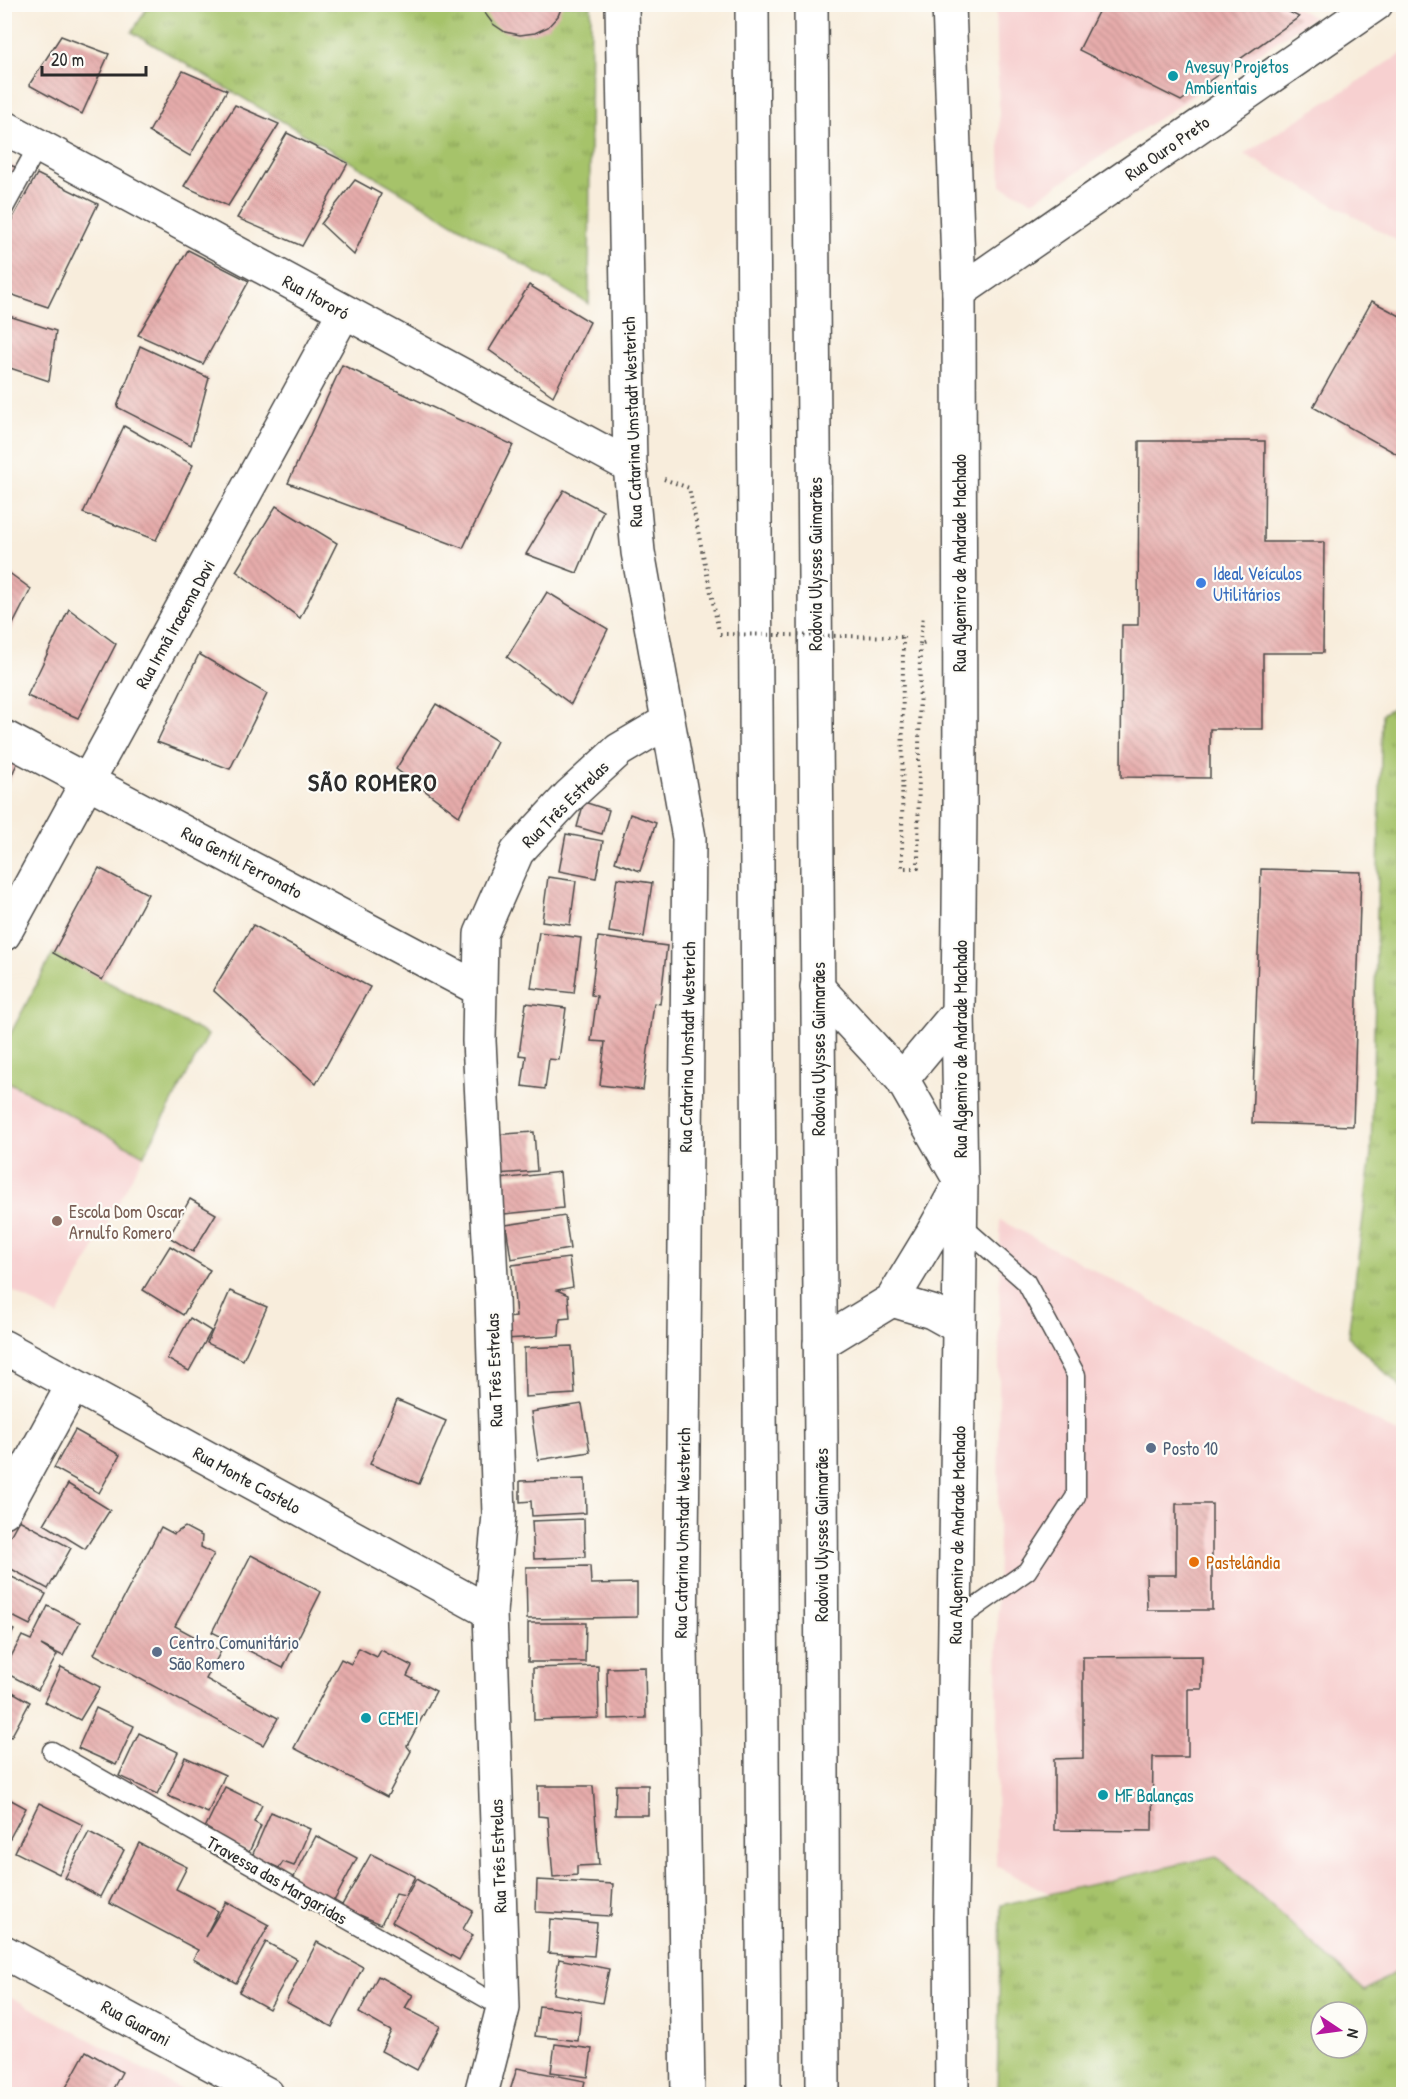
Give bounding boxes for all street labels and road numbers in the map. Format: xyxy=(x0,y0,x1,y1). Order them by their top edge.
street label: Rua Ouro Preto xyxy=(1120,110,1214,186)
street label: Rua Itororó xyxy=(278,268,354,326)
street label: Rua Catarina Umstadt Westerich xyxy=(616,316,648,528)
street label: Rua Algemiro de Andrade Machado xyxy=(947,454,972,672)
street label: Rodovia Ulysses Guimarães xyxy=(803,477,828,651)
street label: Rua Irmã Iracema Davi xyxy=(129,555,221,693)
street label: Rua Três Estrelas xyxy=(516,755,614,853)
street label: Rua Gentil Ferronato xyxy=(177,820,307,904)
street label: Rua Algemiro de Andrade Machado xyxy=(948,940,973,1158)
street label: Rua Catarina Umstadt Westerich xyxy=(673,941,701,1153)
street label: Rodovia Ulysses Guimarães xyxy=(806,962,831,1136)
street label: Rua Três Estrelas xyxy=(480,1312,508,1427)
street label: Rua Algemiro de Andrade Machado xyxy=(943,1426,971,1644)
street label: Rua Catarina Umstadt Westerich xyxy=(668,1427,696,1639)
street label: Rua Monte Castelo xyxy=(189,1440,305,1520)
street label: Rodovia Ulysses Guimarães xyxy=(809,1448,834,1622)
street label: Rua Três Estrelas xyxy=(484,1798,512,1913)
street label: Travessa das Margaridas xyxy=(202,1829,352,1931)
street label: Rua Guarani xyxy=(97,1994,175,2052)

